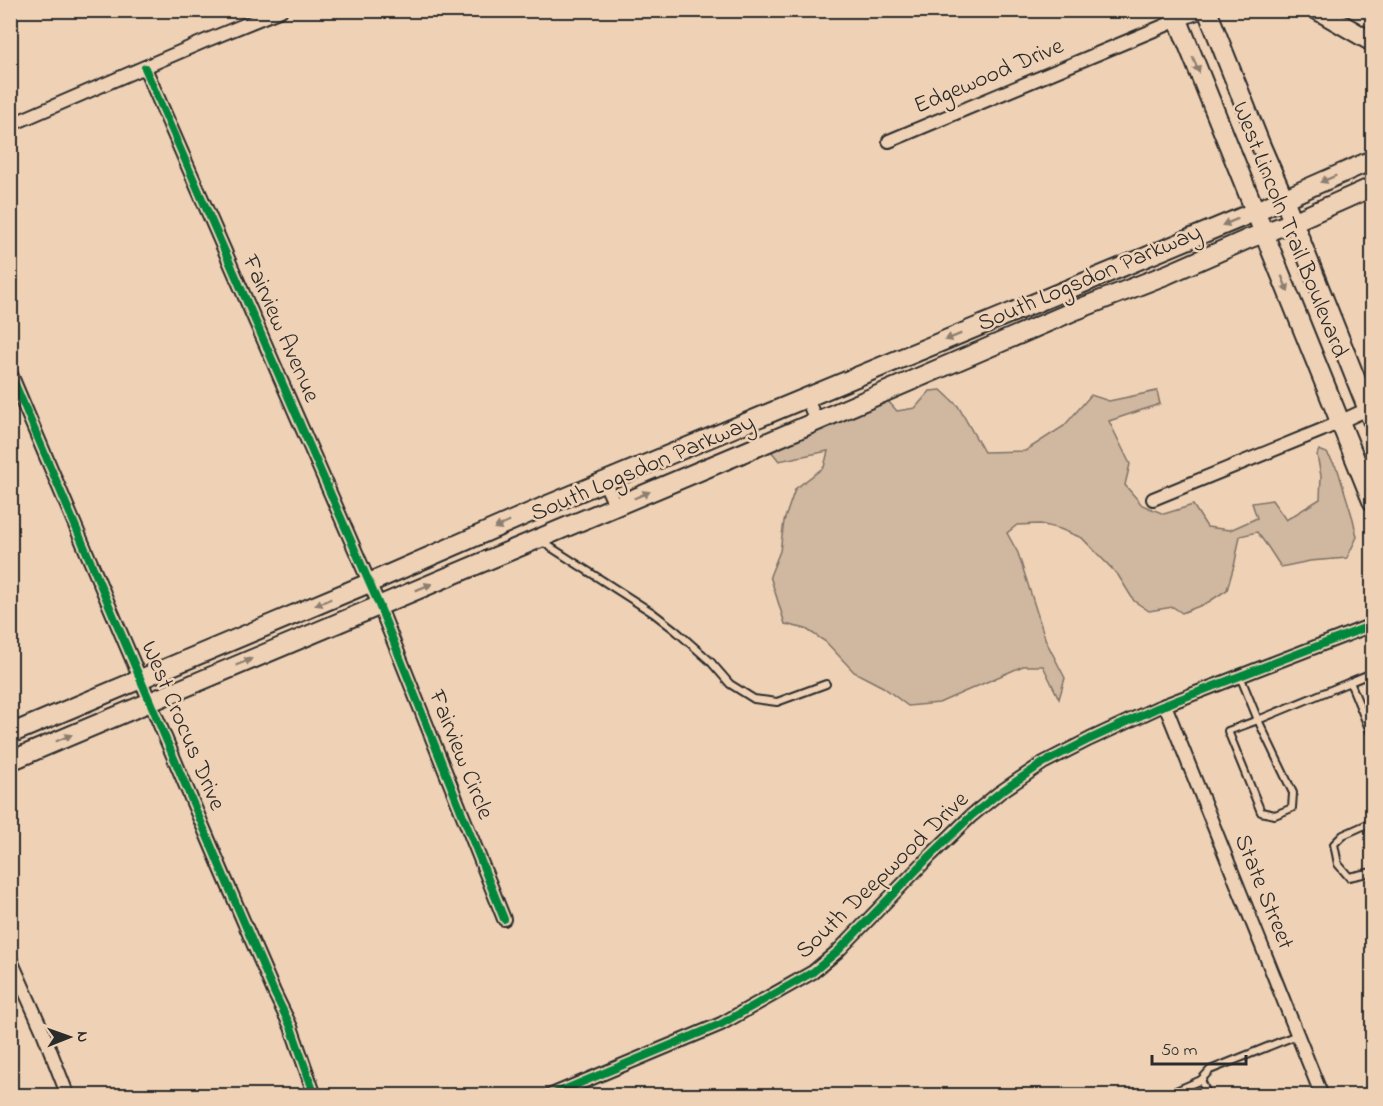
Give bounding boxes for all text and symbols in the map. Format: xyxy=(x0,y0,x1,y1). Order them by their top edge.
street label: Edgewood Drive xyxy=(909,30,1070,124)
one-way arrow xyxy=(1191,56,1201,74)
street label: West Lincoln Trail Boulevard xyxy=(1222,97,1357,364)
one-way arrow xyxy=(1320,175,1337,184)
street label: South Logsdon Parkway xyxy=(972,216,1208,343)
one-way arrow xyxy=(1221,217,1239,227)
street label: Fairview Avenue xyxy=(231,249,328,409)
one-way arrow xyxy=(1280,276,1290,294)
one-way arrow xyxy=(944,332,962,342)
street label: South Logsdon Parkway xyxy=(525,406,761,533)
one-way arrow xyxy=(634,491,651,500)
one-way arrow xyxy=(493,520,510,529)
one-way arrow xyxy=(415,582,433,592)
one-way arrow xyxy=(314,598,332,607)
street label: West Crocus Drive xyxy=(130,636,234,817)
one-way arrow xyxy=(235,657,253,666)
street label: Fairview Circle xyxy=(418,684,502,825)
one-way arrow xyxy=(56,733,74,743)
street label: South Deepwood Drive xyxy=(788,784,978,968)
street label: State Street xyxy=(1224,829,1302,955)
north arrow xyxy=(39,1007,99,1067)
scale bar xyxy=(1152,1028,1246,1066)
text: N xyxy=(70,1031,94,1043)
text: 50 m xyxy=(1161,1038,1198,1064)

